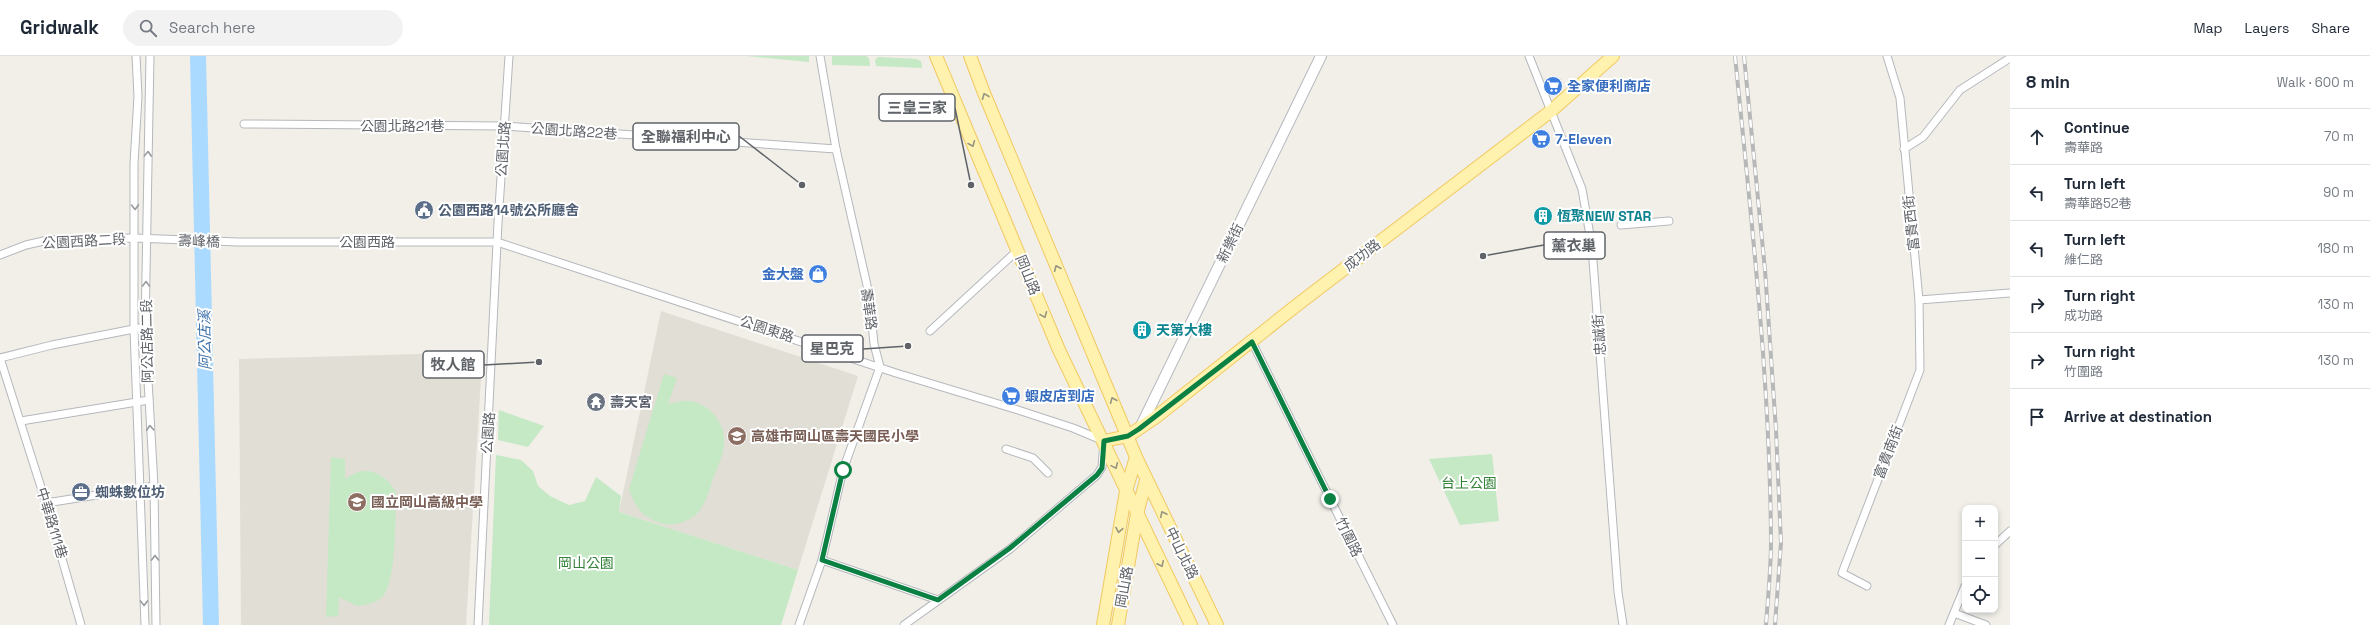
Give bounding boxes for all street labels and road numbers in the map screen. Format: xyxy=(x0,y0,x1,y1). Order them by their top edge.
street label: 公園北路21巷 xyxy=(360,117,444,135)
street label: 公園北路22巷 xyxy=(530,119,618,143)
street label: 公園北路 xyxy=(492,120,514,178)
street label: 富貴西街 xyxy=(1899,194,1923,252)
street label: 新樂街 xyxy=(1213,220,1247,266)
street label: 公園西路二段 xyxy=(42,230,126,252)
street label: 壽峰橋 xyxy=(178,231,220,251)
street label: 公園西路 xyxy=(339,233,395,251)
street label: 成功路 xyxy=(1340,235,1384,275)
street label: 岡山路 xyxy=(1012,252,1044,298)
street label: 壽華路 xyxy=(857,287,881,331)
street label: 阿公店路二段 xyxy=(137,299,157,383)
street label: 公園東路 xyxy=(738,312,796,346)
street label: 忠誠街 xyxy=(1589,313,1609,357)
street label: 公園路 xyxy=(478,411,498,455)
street label: 富貴南街 xyxy=(1870,423,1906,481)
street label: 中華路111巷 xyxy=(33,485,71,561)
street label: 竹圍路 xyxy=(1332,514,1366,560)
street label: 中山北路 xyxy=(1162,524,1202,582)
street label: 岡山路 xyxy=(1111,565,1137,609)

